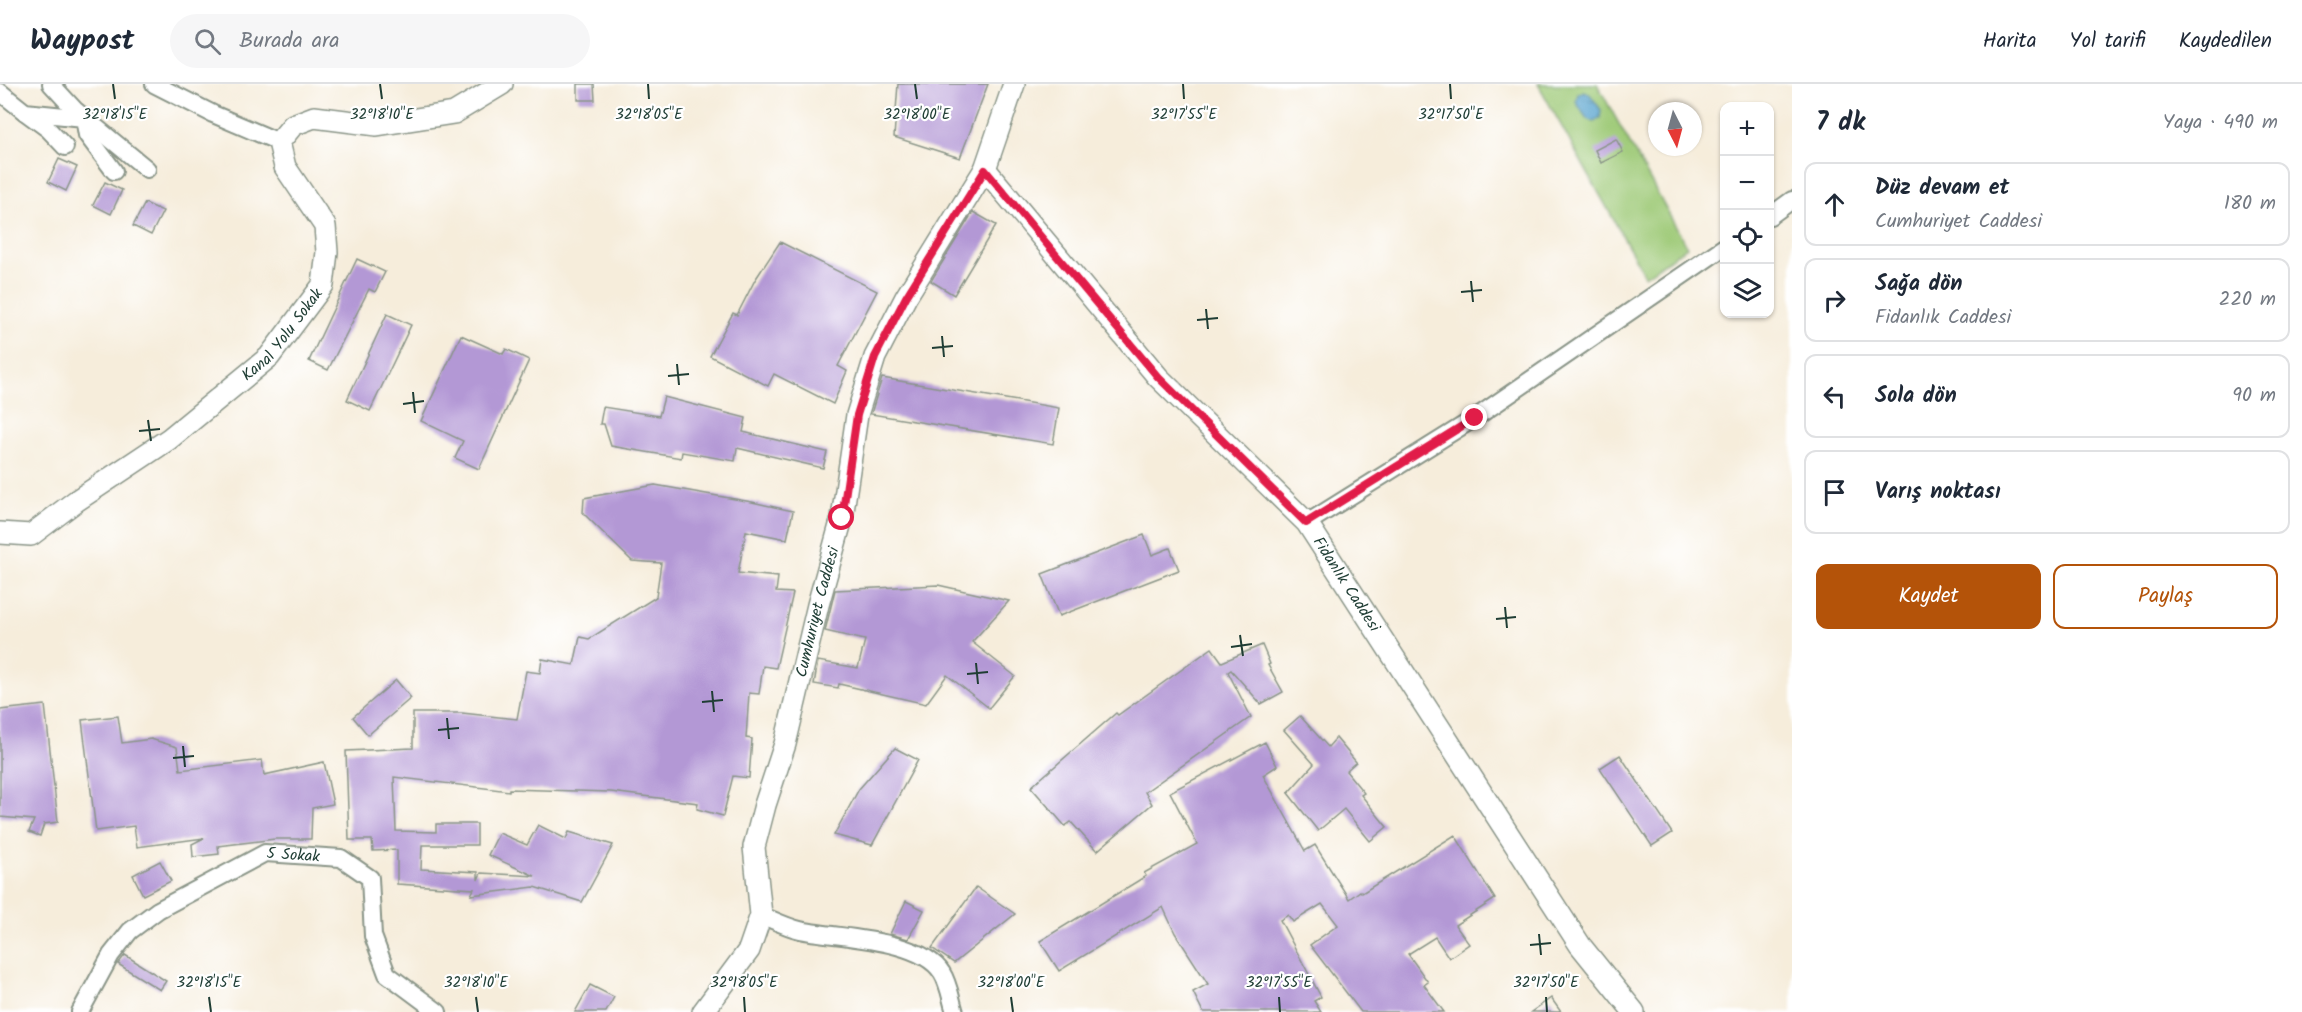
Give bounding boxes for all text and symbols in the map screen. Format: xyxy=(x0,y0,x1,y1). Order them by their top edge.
search box xyxy=(170,14,590,68)
text: Waypost xyxy=(30,19,134,64)
text: Burada ara xyxy=(239,24,340,59)
icon: search xyxy=(191,25,224,58)
text: Harita xyxy=(1983,25,2037,58)
text: Yol tarifi xyxy=(2070,25,2146,58)
text: Kaydedilen xyxy=(2179,25,2272,58)
north arrow xyxy=(1648,102,1702,156)
map controls xyxy=(1720,102,1774,318)
button: + xyxy=(1720,102,1774,156)
text: 7 dk xyxy=(1816,102,1865,144)
text: 32°18'15"E xyxy=(83,103,149,127)
text: 32°18'10"E xyxy=(350,103,415,127)
text: 32°18'05"E xyxy=(615,103,684,127)
text: 32°18'00"E xyxy=(883,103,952,127)
text: 32°17'55"E xyxy=(1151,103,1218,127)
text: 32°17'50"E xyxy=(1418,103,1485,127)
text: Yaya · 490 m xyxy=(2163,107,2278,139)
button: − xyxy=(1720,156,1774,210)
text: Düz devam et xyxy=(1875,171,2009,206)
icon: ahead xyxy=(1818,188,1851,221)
text: 180 m xyxy=(2224,188,2276,220)
text: Cumhuriyet Caddesi xyxy=(1875,206,2042,238)
button: locate xyxy=(1720,210,1774,264)
button: layers xyxy=(1720,264,1774,318)
text: Sağa dön xyxy=(1875,267,1962,302)
street label: Kanal Yolu Sokak xyxy=(236,282,329,387)
icon: right xyxy=(1818,284,1851,317)
text: 220 m xyxy=(2219,284,2276,316)
text: Fidanlık Caddesi xyxy=(1875,302,2011,334)
text: Sola dön xyxy=(1875,379,1957,414)
icon: left xyxy=(1818,380,1851,413)
text: 90 m xyxy=(2232,380,2276,412)
route end xyxy=(1461,404,1487,430)
text: Varış noktası xyxy=(1875,475,2001,510)
icon: arrive xyxy=(1818,476,1851,509)
route start xyxy=(828,504,854,530)
street label: Fidanlık Caddesi xyxy=(1306,532,1387,638)
street label: Cumhuriyet Caddesi xyxy=(789,543,846,680)
button: Kaydet xyxy=(1816,564,2041,629)
button: Paylaş xyxy=(2053,564,2278,629)
street label: 5 Sokak xyxy=(266,841,321,869)
text: 32°18'15"E xyxy=(177,971,243,995)
text: 32°18'10"E xyxy=(444,971,509,995)
text: 32°18'05"E xyxy=(710,971,779,995)
text: 32°18'00"E xyxy=(977,971,1046,995)
text: 32°17'55"E xyxy=(1246,971,1313,995)
text: 32°17'50"E xyxy=(1513,971,1580,995)

